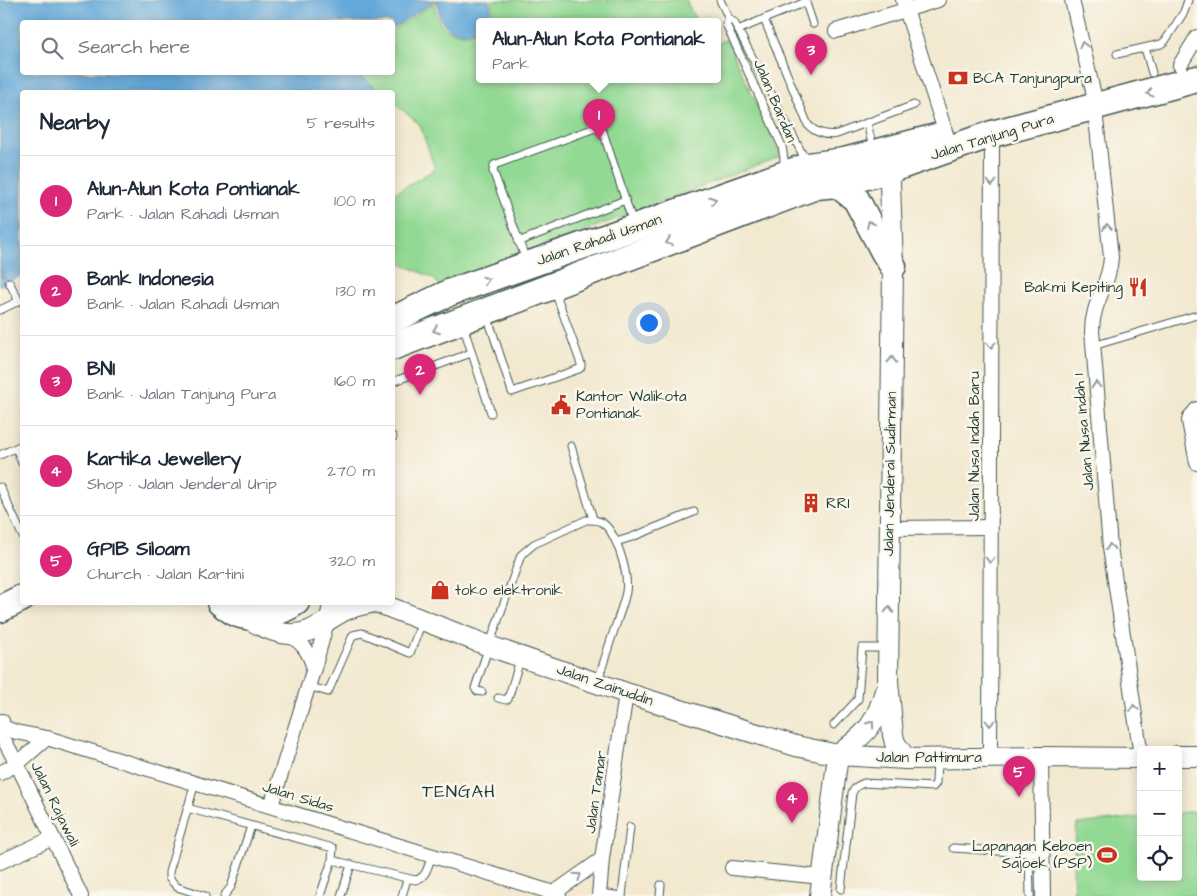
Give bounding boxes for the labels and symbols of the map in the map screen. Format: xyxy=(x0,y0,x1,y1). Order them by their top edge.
pin: 3 xyxy=(795,34,827,75)
one-way arrow xyxy=(1078,41,1089,50)
street label: Jalan Bardan xyxy=(748,56,802,146)
bank icon: BCA Tanjungpura xyxy=(947,67,969,89)
place label: BCA Tanjungpura xyxy=(973,68,1092,90)
one-way arrow xyxy=(1147,87,1155,97)
pin: 1 xyxy=(583,99,615,140)
street label: Jalan Tanjung Pura xyxy=(928,108,1057,167)
one-way arrow xyxy=(987,179,997,187)
one-way arrow xyxy=(709,196,717,206)
street label: Jalan Rahadi Usman xyxy=(534,209,665,271)
one-way arrow xyxy=(865,220,876,229)
one-way arrow xyxy=(1102,222,1113,230)
one-way arrow xyxy=(666,236,674,246)
one-way arrow xyxy=(481,276,489,286)
restaurant icon: Bakmi Kepiting xyxy=(1127,276,1149,298)
place label: Bakmi Kepiting xyxy=(1024,277,1123,299)
your location xyxy=(636,310,662,336)
one-way arrow xyxy=(432,324,440,334)
one-way arrow xyxy=(986,342,996,349)
pin: 2 xyxy=(404,354,436,395)
one-way arrow xyxy=(886,355,897,363)
street label: Jalan Nusa Indah Baru xyxy=(964,371,985,521)
street label: Jalan Nusa Indah 1 xyxy=(1068,372,1100,492)
one-way arrow xyxy=(1091,381,1102,389)
place label: Kantor Walikota Pontianak xyxy=(576,386,687,424)
street label: Jalan Jenderal Sudirman xyxy=(878,391,902,557)
public building icon: Kantor Walikota Pontianak xyxy=(550,394,572,416)
building icon: RRI xyxy=(800,492,822,514)
place label: RRI xyxy=(826,493,850,514)
one-way arrow xyxy=(1105,543,1116,551)
one-way arrow xyxy=(985,556,995,564)
shop icon: toko elektronik xyxy=(429,579,451,601)
place label: toko elektronik xyxy=(455,580,563,601)
one-way arrow xyxy=(884,605,894,613)
street label: Jalan Zainuddin xyxy=(554,659,657,712)
one-way arrow xyxy=(1129,704,1139,712)
one-way arrow xyxy=(985,719,995,727)
one-way arrow xyxy=(865,720,874,730)
street label: Jalan Pattimura xyxy=(876,747,982,768)
street label: Jalan Tamar xyxy=(580,749,612,835)
pin: 5 xyxy=(1003,756,1035,797)
street label: Jalan Rajawali xyxy=(25,758,85,851)
street label: Jalan Sidas xyxy=(260,776,337,818)
district label: TENGAH xyxy=(422,779,496,804)
pin: 4 xyxy=(776,782,808,823)
place label: Lapangan Keboen Sajoek (PSP) xyxy=(972,836,1092,874)
sports icon: Lapangan Keboen Sajoek (PSP) xyxy=(1096,844,1118,866)
one-way arrow xyxy=(572,873,582,882)

